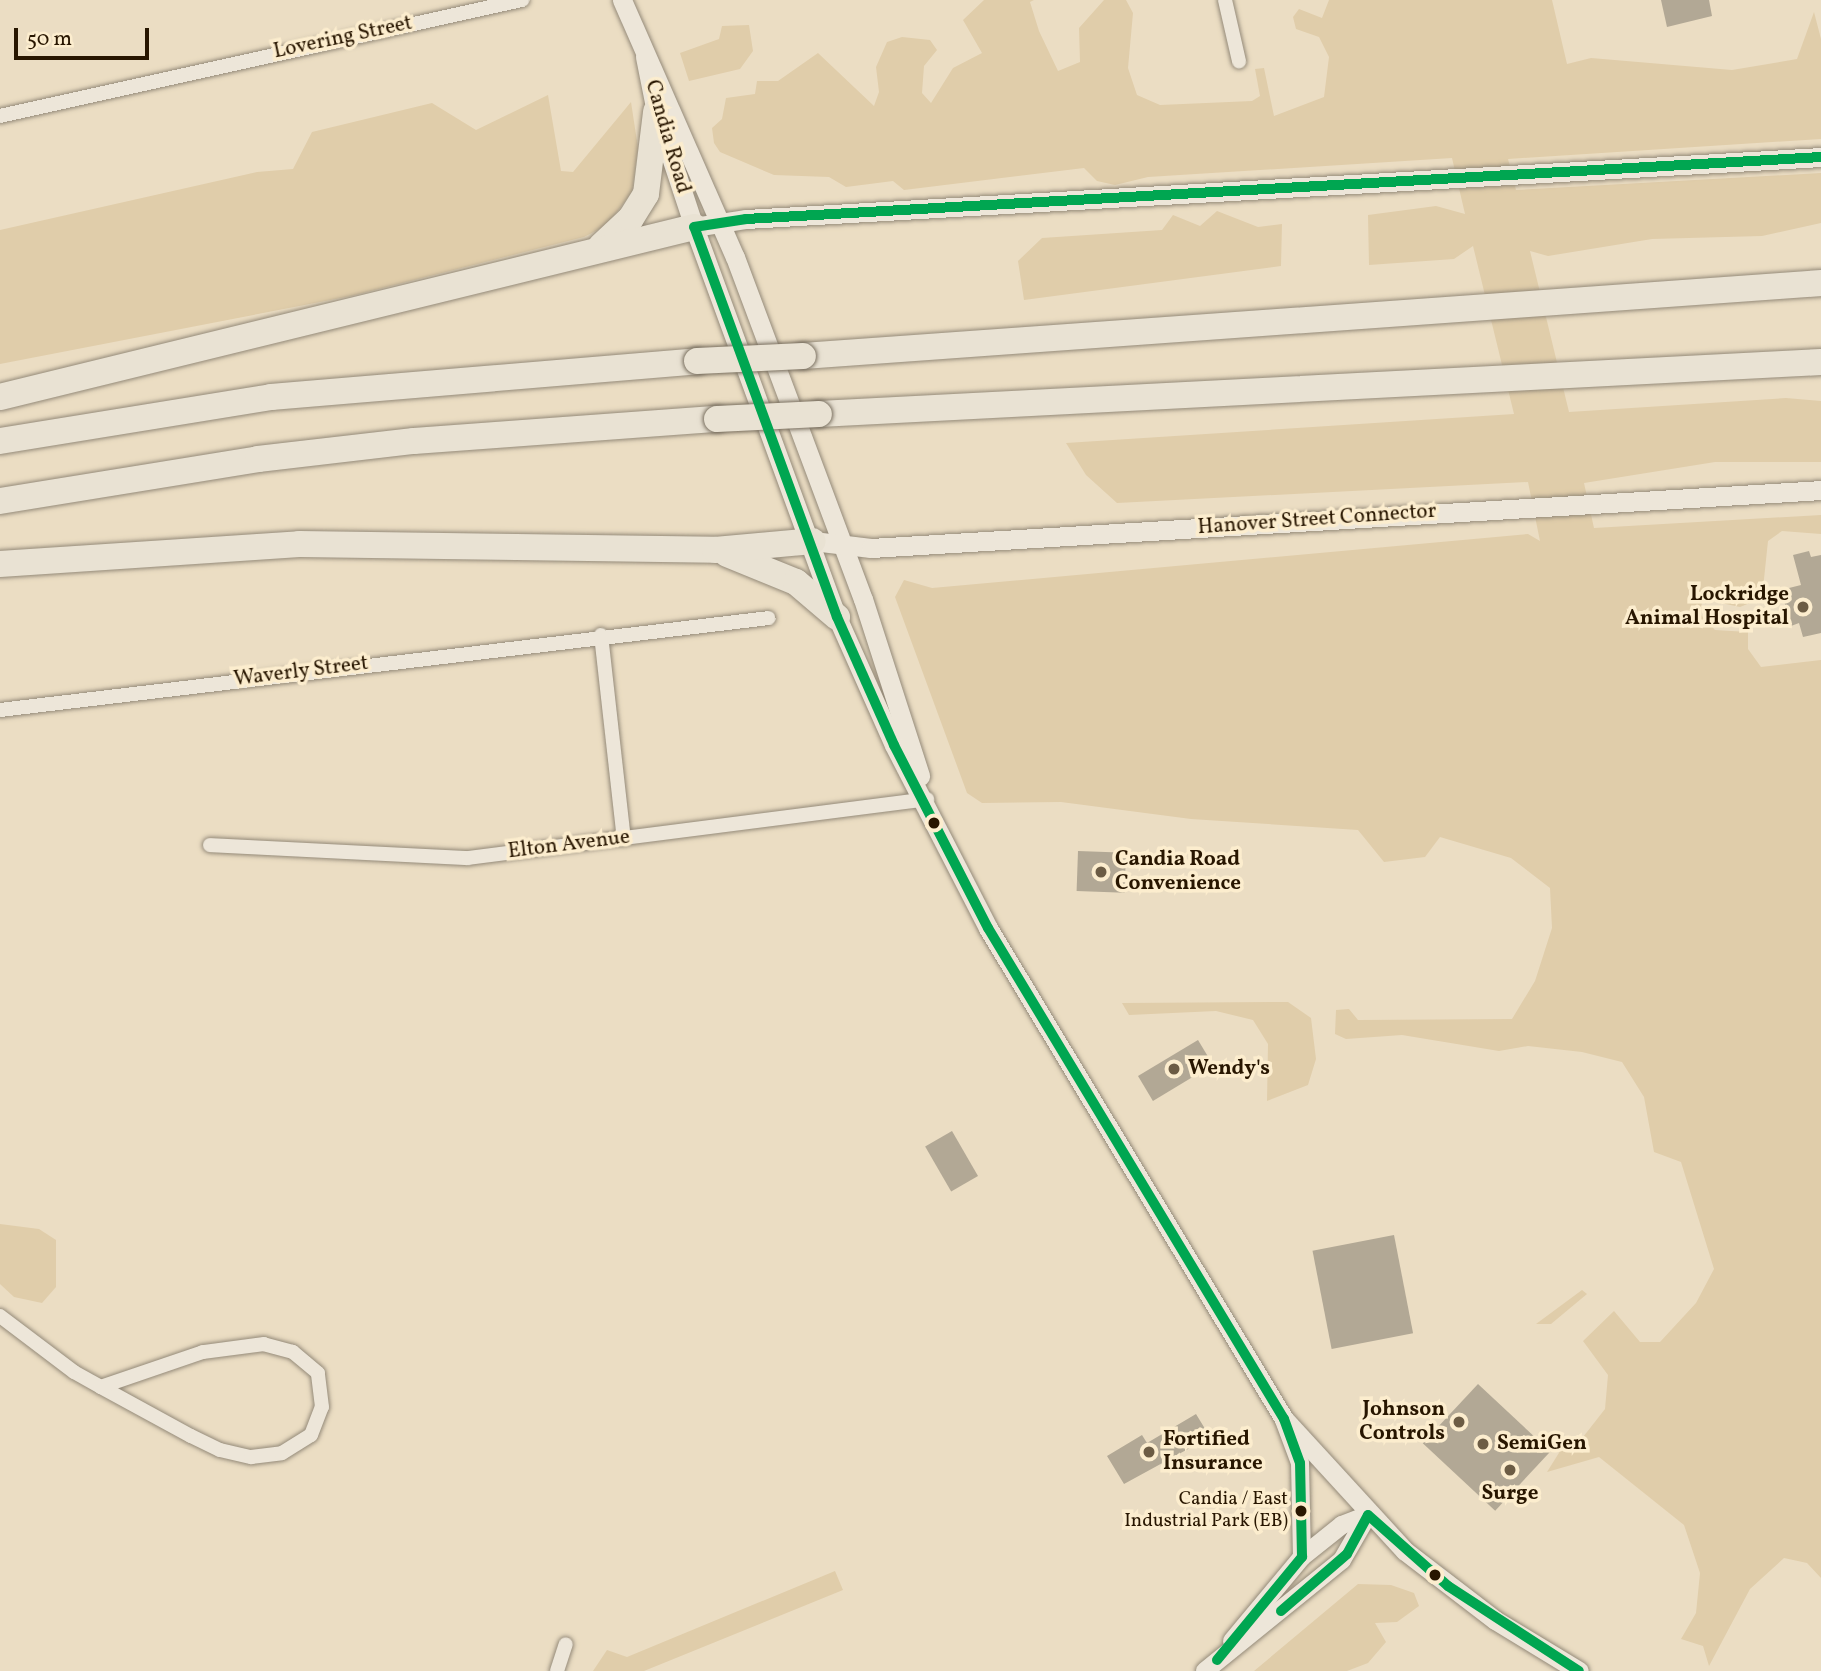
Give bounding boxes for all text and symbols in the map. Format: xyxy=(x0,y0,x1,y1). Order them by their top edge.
street label: Lovering Street xyxy=(271,11,415,65)
scale bar xyxy=(18,14,152,58)
text: 50 m xyxy=(27,25,72,54)
street label: Candia Road xyxy=(639,77,695,197)
street label: Hanover Street Connector xyxy=(1197,499,1437,541)
place label: Lockridge Animal Hospital xyxy=(1625,582,1789,632)
marker: Lockridge Animal Hospital xyxy=(1795,599,1811,615)
street label: Waverly Street xyxy=(232,651,370,693)
unlabelled marker xyxy=(927,816,941,830)
street label: Elton Avenue xyxy=(507,825,631,865)
place label: Candia Road Convenience xyxy=(1115,847,1241,897)
marker: Candia Road Convenience xyxy=(1093,864,1109,880)
place label: Wendy's xyxy=(1188,1056,1270,1082)
marker: Wendy's xyxy=(1166,1061,1182,1077)
place label: Johnson Controls xyxy=(1359,1397,1445,1447)
marker: Johnson Controls xyxy=(1451,1414,1467,1430)
place label: Fortified Insurance xyxy=(1163,1427,1263,1477)
place label: SemiGen xyxy=(1497,1431,1587,1457)
marker: SemiGen xyxy=(1475,1436,1491,1452)
marker: Fortified Insurance xyxy=(1141,1444,1157,1460)
marker: Surge xyxy=(1502,1462,1518,1478)
place label: Surge xyxy=(1482,1481,1538,1507)
place label: Candia / East Industrial Park (EB) xyxy=(1124,1489,1288,1533)
marker: Candia / East Industrial Park (EB) xyxy=(1294,1504,1308,1518)
unlabelled marker xyxy=(1428,1568,1442,1582)

